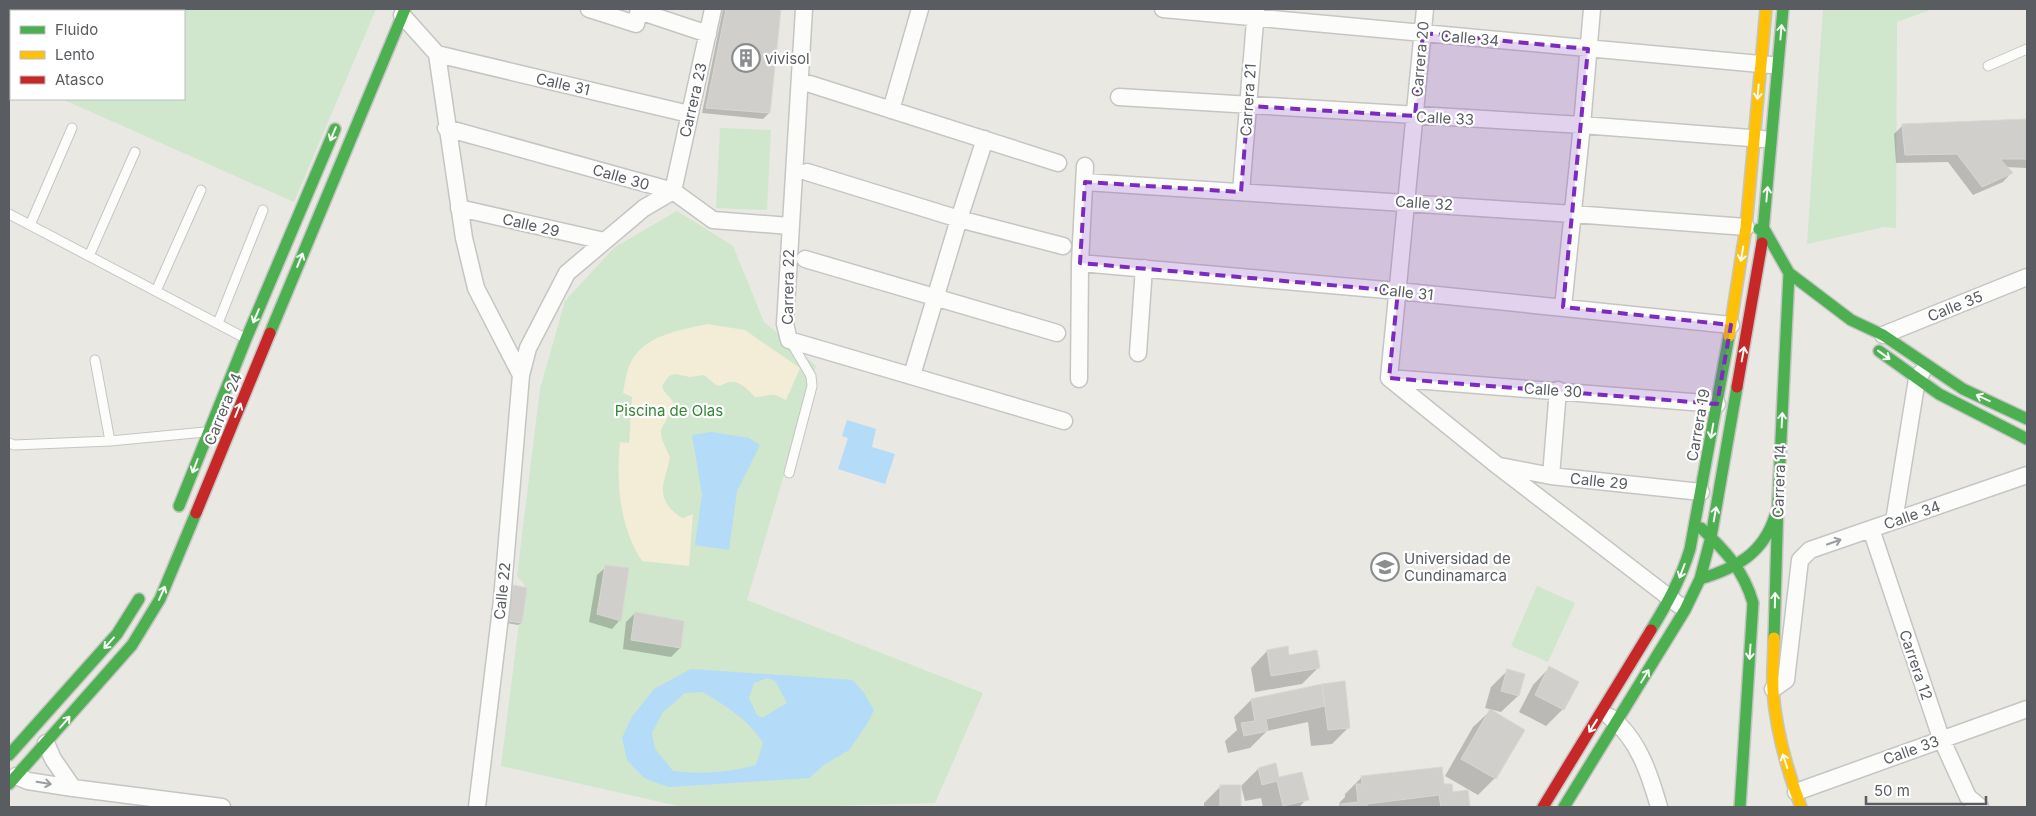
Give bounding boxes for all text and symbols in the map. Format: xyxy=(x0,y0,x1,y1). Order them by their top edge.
legend xyxy=(10,10,185,100)
text: Fluido xyxy=(55,20,98,39)
street label: Carrera 20 xyxy=(1407,20,1433,98)
one-way arrow xyxy=(1776,24,1786,40)
street label: Calle 34 xyxy=(1440,26,1500,50)
building icon: vivisol xyxy=(731,43,761,73)
text: Lento xyxy=(55,45,95,64)
place label: vivisol xyxy=(765,49,810,68)
street label: Carrera 23 xyxy=(675,61,711,139)
street label: Carrera 21 xyxy=(1236,63,1260,137)
street label: Calle 31 xyxy=(534,69,592,99)
text: Atasco xyxy=(55,70,104,89)
one-way arrow xyxy=(1753,84,1763,100)
street label: Calle 33 xyxy=(1415,107,1475,129)
one-way arrow xyxy=(328,126,338,141)
street label: Calle 30 xyxy=(590,160,652,194)
one-way arrow xyxy=(1762,186,1772,202)
street label: Calle 32 xyxy=(1394,191,1454,215)
street label: Calle 29 xyxy=(501,209,561,241)
one-way arrow xyxy=(1737,245,1747,261)
street label: Carrera 22 xyxy=(778,249,798,325)
one-way arrow xyxy=(296,253,306,268)
street label: Calle 31 xyxy=(1378,280,1434,304)
street label: Calle 35 xyxy=(1925,286,1985,326)
one-way arrow xyxy=(250,308,259,323)
one-way arrow xyxy=(1739,347,1749,363)
one-way arrow xyxy=(1877,350,1891,360)
street label: Carrera 24 xyxy=(200,370,246,448)
street label: Calle 30 xyxy=(1523,378,1583,402)
street label: Carrera 19 xyxy=(1682,387,1714,463)
one-way arrow xyxy=(1976,393,1991,403)
park label: Piscina de Olas xyxy=(615,401,723,420)
one-way arrow xyxy=(234,403,244,418)
one-way arrow xyxy=(1777,412,1786,428)
one-way arrow xyxy=(1707,423,1717,439)
street label: Carrera 14 xyxy=(1768,444,1790,518)
one-way arrow xyxy=(190,458,199,473)
street label: Calle 29 xyxy=(1569,469,1629,493)
street label: Calle 34 xyxy=(1881,496,1943,534)
one-way arrow xyxy=(1710,507,1720,523)
one-way arrow xyxy=(1826,537,1841,546)
place label: Universidad de Cundinamarca xyxy=(1404,549,1511,585)
school or university icon: Universidad de Cundinamarca xyxy=(1370,552,1400,582)
street label: Calle 22 xyxy=(490,561,514,621)
one-way arrow xyxy=(1677,563,1686,578)
one-way arrow xyxy=(158,586,168,601)
one-way arrow xyxy=(1771,592,1780,608)
street label: Carrera 12 xyxy=(1895,627,1937,703)
one-way arrow xyxy=(103,636,115,649)
one-way arrow xyxy=(1746,644,1755,660)
one-way arrow xyxy=(1641,670,1651,684)
one-way arrow xyxy=(59,715,71,728)
one-way arrow xyxy=(1588,719,1598,733)
street label: Calle 33 xyxy=(1880,731,1942,769)
one-way arrow xyxy=(1780,753,1790,769)
scale bar xyxy=(1866,774,1986,806)
one-way arrow xyxy=(36,779,52,789)
text: 50 m xyxy=(1874,781,1910,800)

